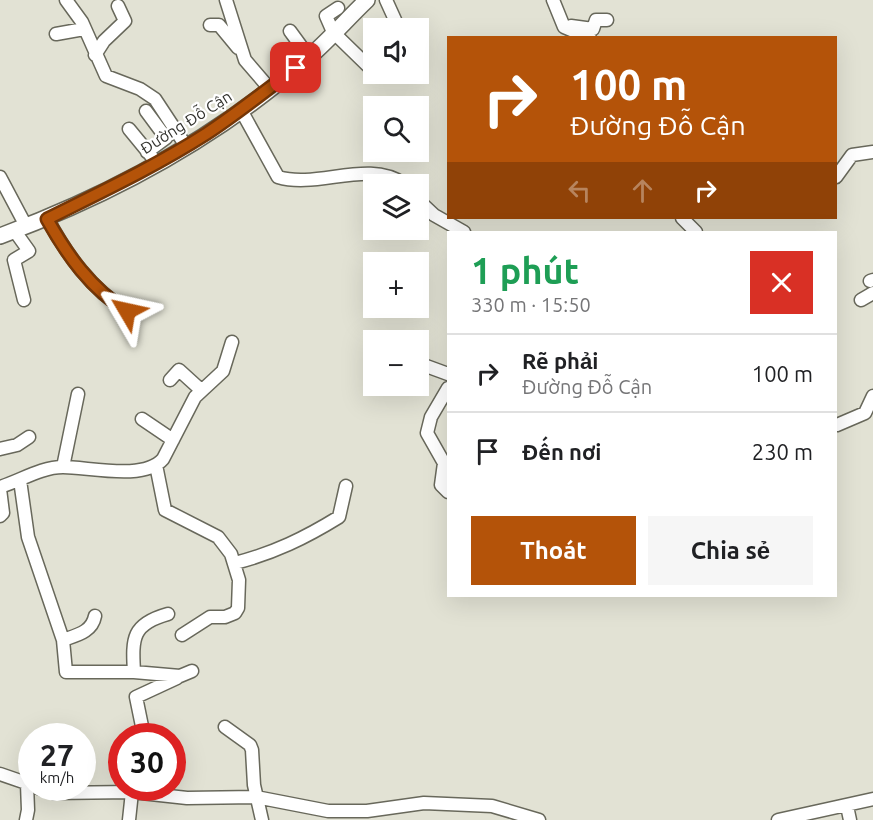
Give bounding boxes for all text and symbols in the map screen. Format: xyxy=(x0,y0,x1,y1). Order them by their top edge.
map controls xyxy=(363,18,429,396)
button: sound xyxy=(363,18,429,84)
pin xyxy=(270,42,321,93)
icon: arrive xyxy=(279,51,312,84)
icon: right xyxy=(471,60,549,138)
text: 100 m xyxy=(570,61,687,108)
street label: Đường Đỗ Cận xyxy=(136,84,235,157)
button: search xyxy=(363,96,429,162)
text: Đường Đỗ Cận xyxy=(570,110,746,140)
button: layers xyxy=(363,174,429,240)
icon: left xyxy=(563,174,596,207)
icon: ahead xyxy=(626,174,659,207)
icon: right xyxy=(689,174,722,207)
text: 1 phút xyxy=(471,250,579,291)
button: close xyxy=(750,251,813,314)
button: + xyxy=(363,252,429,318)
position arrow xyxy=(95,279,159,343)
text: 330 m · 15:50 xyxy=(471,293,591,316)
button: − xyxy=(363,330,429,396)
text: Rẽ phải xyxy=(522,348,598,373)
icon: right xyxy=(471,357,504,390)
text: 100 m xyxy=(752,361,813,386)
text: Đường Đỗ Cận xyxy=(522,375,652,398)
icon: arrive xyxy=(471,435,504,468)
text: Đến nơi xyxy=(522,439,601,464)
text: 230 m xyxy=(752,439,813,464)
button: Thoát xyxy=(471,516,636,585)
button: Chia sẻ xyxy=(648,516,813,585)
speed limit sign: 30 xyxy=(108,723,186,801)
text: 27 xyxy=(40,738,74,772)
text: km/h xyxy=(40,769,74,786)

